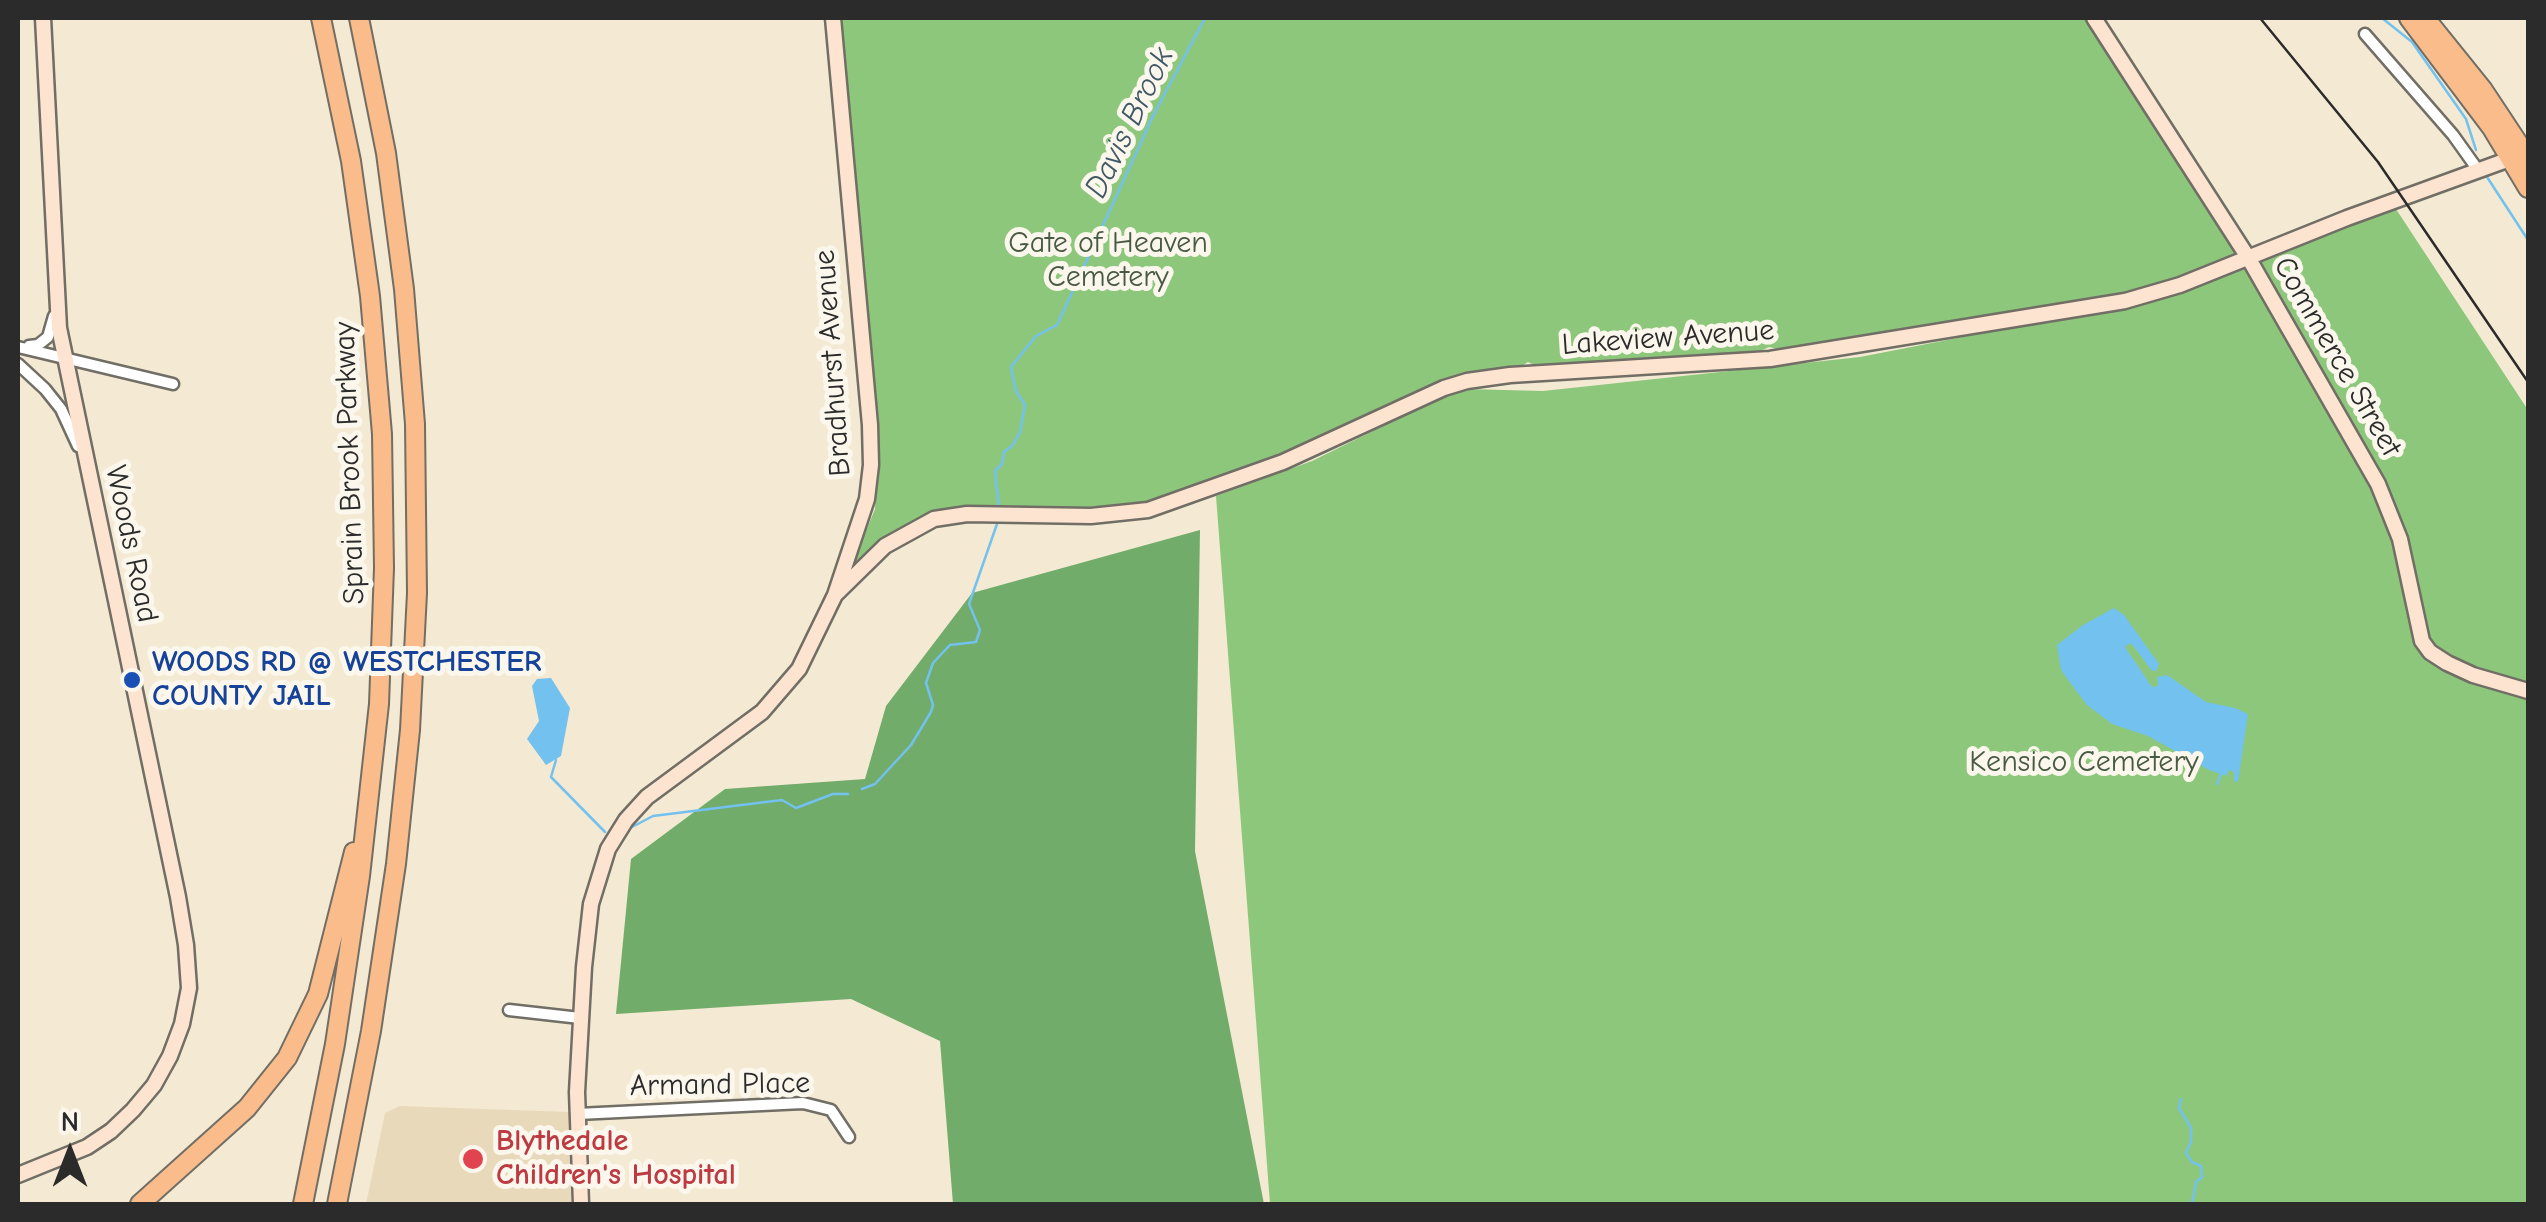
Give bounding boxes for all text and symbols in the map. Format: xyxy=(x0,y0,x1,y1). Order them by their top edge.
water label: Davis Brook xyxy=(1077,42,1183,204)
park label: Gate of Heaven Cemetery xyxy=(1008,226,1208,296)
street label: Bradhurst Avenue xyxy=(807,248,859,478)
street label: Commerce Street xyxy=(2265,251,2409,463)
street label: Lakeview Avenue xyxy=(1561,313,1775,363)
street label: Sprain Brook Parkway xyxy=(327,321,373,605)
street label: Woods Road xyxy=(97,462,165,626)
place label: WOODS RD @ WESTCHESTER COUNTY JAIL xyxy=(152,645,541,716)
marker: WOODS RD @ WESTCHESTER COUNTY JAIL xyxy=(121,669,143,691)
park label: Kensico Cemetery xyxy=(1969,745,2199,781)
street label: Armand Place xyxy=(629,1065,811,1105)
north arrow xyxy=(20,1102,120,1202)
text: N xyxy=(61,1106,79,1138)
place label: Blythedale Children's Hospital xyxy=(496,1124,736,1194)
marker: Blythedale Children's Hospital xyxy=(460,1146,486,1172)

